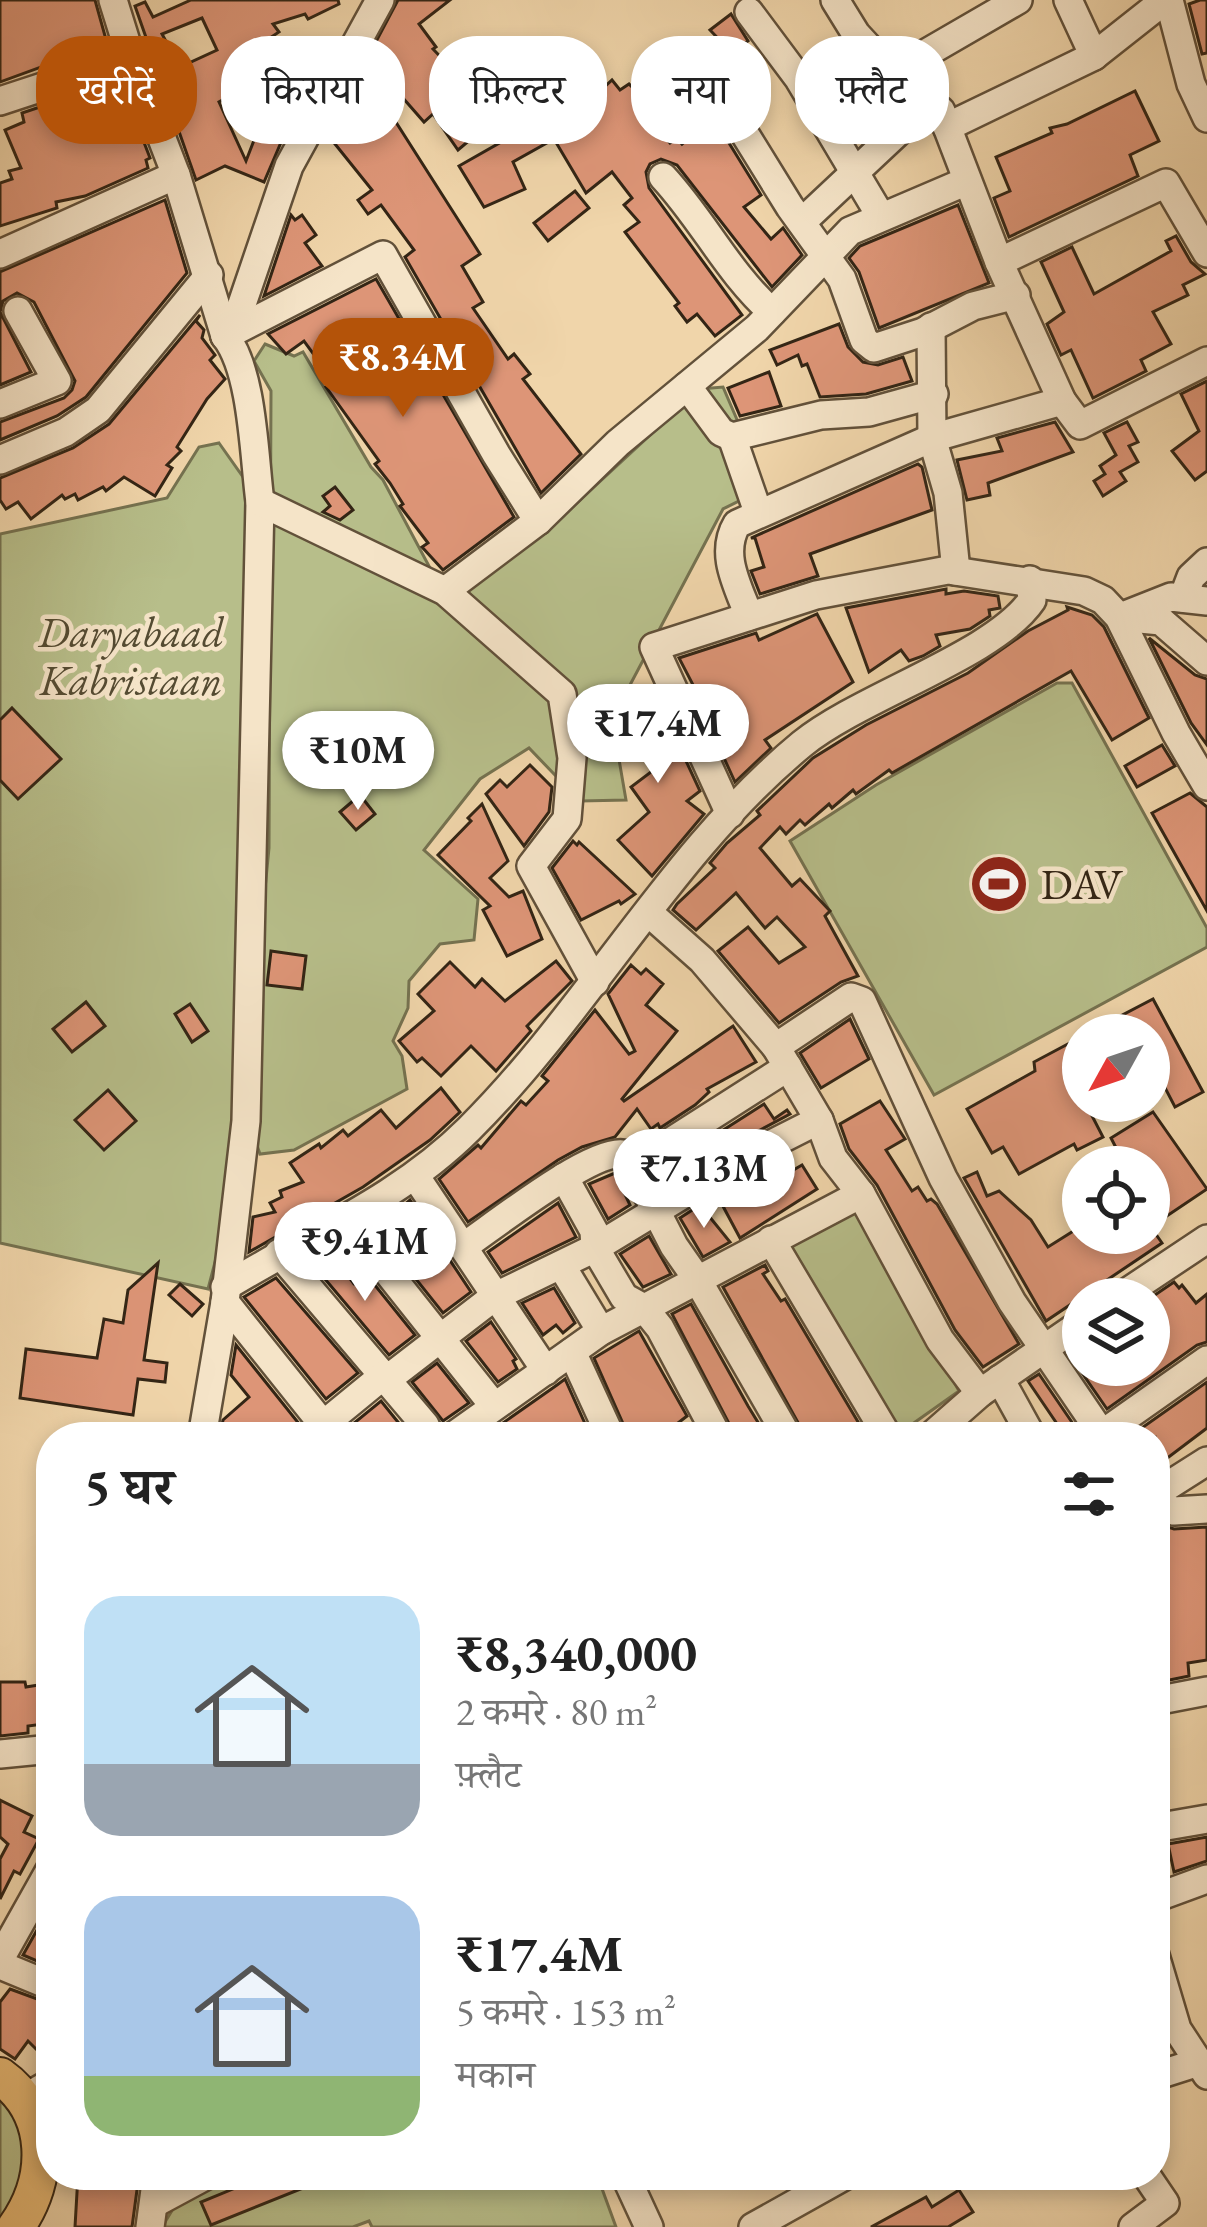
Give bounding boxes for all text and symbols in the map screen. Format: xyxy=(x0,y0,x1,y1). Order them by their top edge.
chip: खरीदें xyxy=(36,36,197,144)
chip: किराया xyxy=(221,36,405,144)
chip: फ़िल्टर xyxy=(429,36,607,144)
chip: नया xyxy=(631,36,771,144)
chip: फ़्लैट xyxy=(795,36,949,144)
pin: ₹8.34M xyxy=(305,318,501,420)
text: ₹8.34M xyxy=(339,331,467,382)
park label: Daryabaad Kabristaan xyxy=(37,605,224,708)
pin: ₹17.4M xyxy=(560,684,756,786)
text: ₹17.4M xyxy=(594,697,722,748)
pin: ₹10M xyxy=(287,711,429,813)
text: ₹10M xyxy=(309,724,407,775)
sports icon: DAV xyxy=(968,853,1030,915)
place label: DAV xyxy=(1041,857,1124,912)
north arrow xyxy=(1062,1014,1170,1122)
map controls xyxy=(1062,1014,1170,1386)
pin: ₹7.13M xyxy=(606,1129,802,1231)
text: ₹7.13M xyxy=(640,1142,768,1193)
button: locate xyxy=(1062,1146,1170,1254)
pin: ₹9.41M xyxy=(267,1202,463,1304)
text: ₹9.41M xyxy=(301,1215,429,1266)
button: layers xyxy=(1062,1278,1170,1386)
text: 5 घर xyxy=(84,1453,174,1519)
icon: filters xyxy=(1056,1461,1122,1527)
text: ₹8,340,000 xyxy=(456,1620,697,1686)
icon: home xyxy=(180,1644,324,1788)
text: 2 कमरे · 80 m² xyxy=(456,1686,657,1737)
text: फ़्लैट xyxy=(456,1749,521,1800)
text: ₹17.4M xyxy=(456,1920,623,1986)
icon: home xyxy=(180,1944,324,2088)
text: 5 कमरे · 153 m² xyxy=(456,1986,676,2037)
text: मकान xyxy=(456,2049,535,2100)

